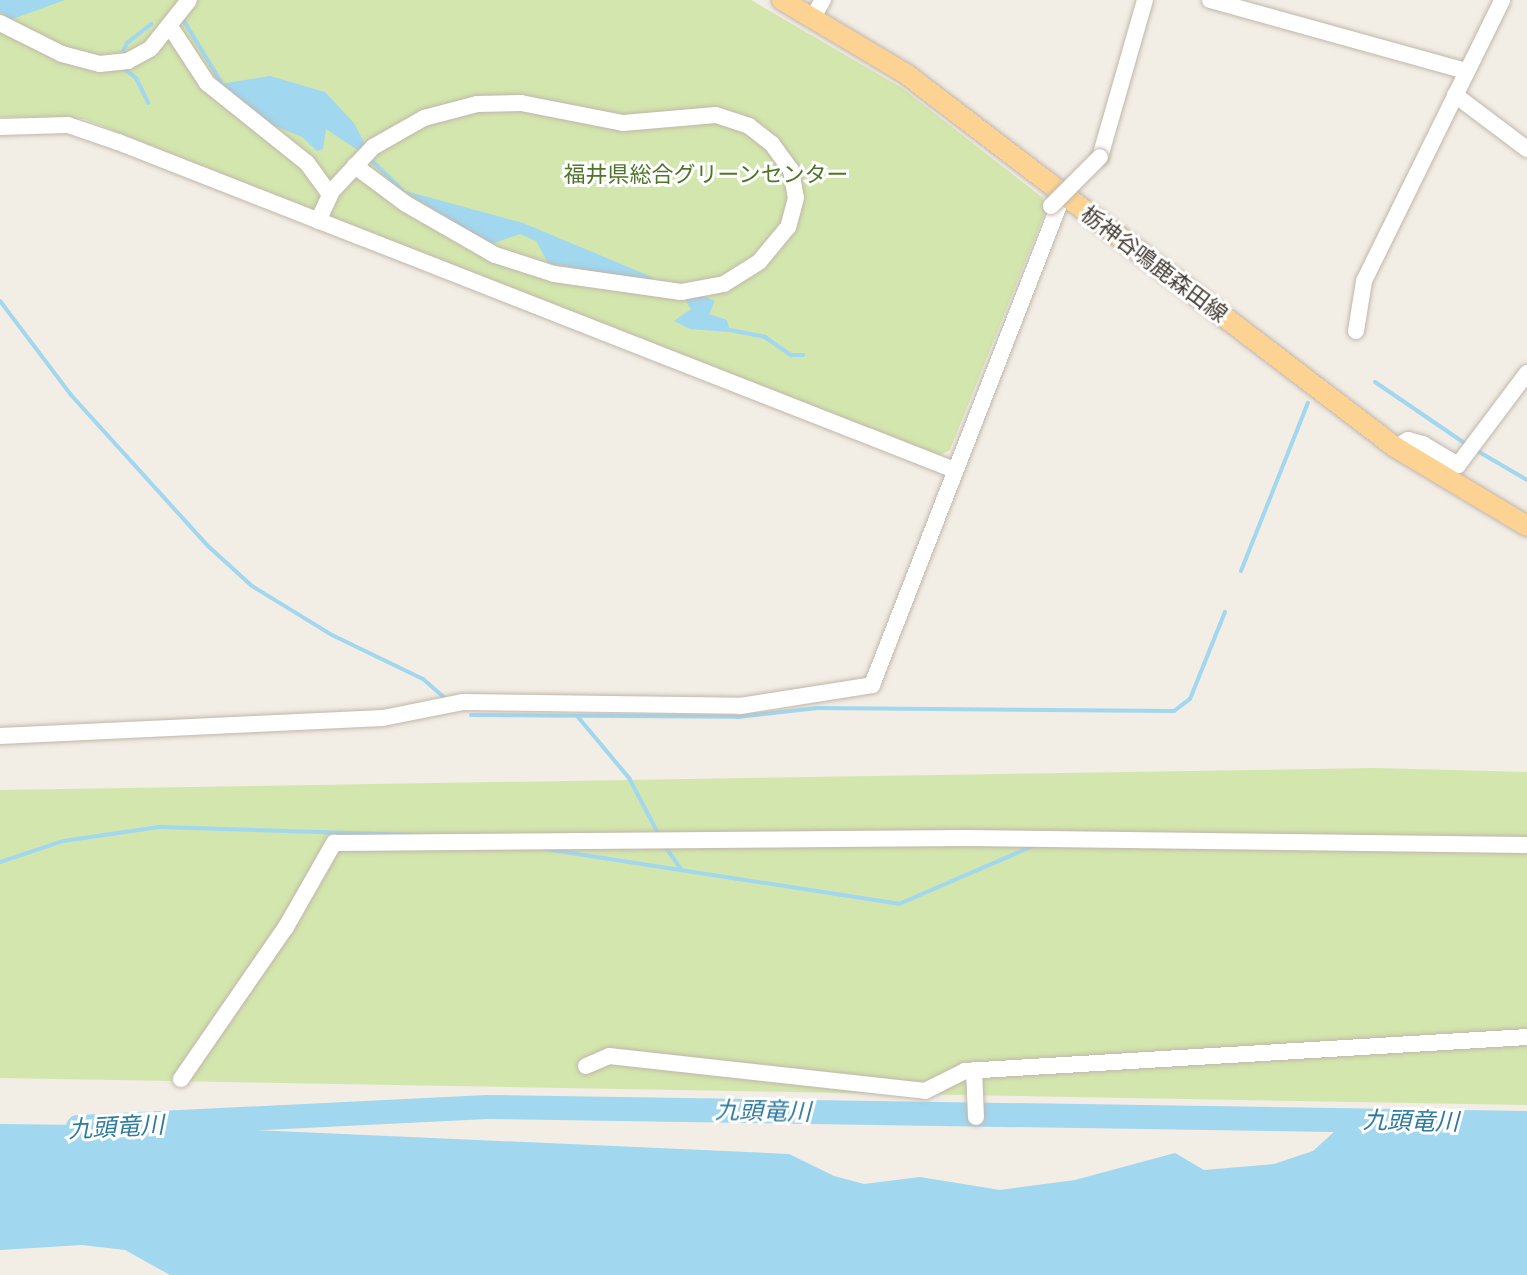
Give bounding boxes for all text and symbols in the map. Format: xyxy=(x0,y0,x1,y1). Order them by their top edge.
park label: 福井県総合グリーンセンター xyxy=(563,162,849,188)
street label: 栃神谷鳴鹿森田線 xyxy=(1076,200,1232,328)
water label: 九頭竜川 xyxy=(715,1096,811,1126)
water label: 九頭竜川 xyxy=(1363,1106,1459,1136)
water label: 九頭竜川 xyxy=(67,1110,165,1144)

